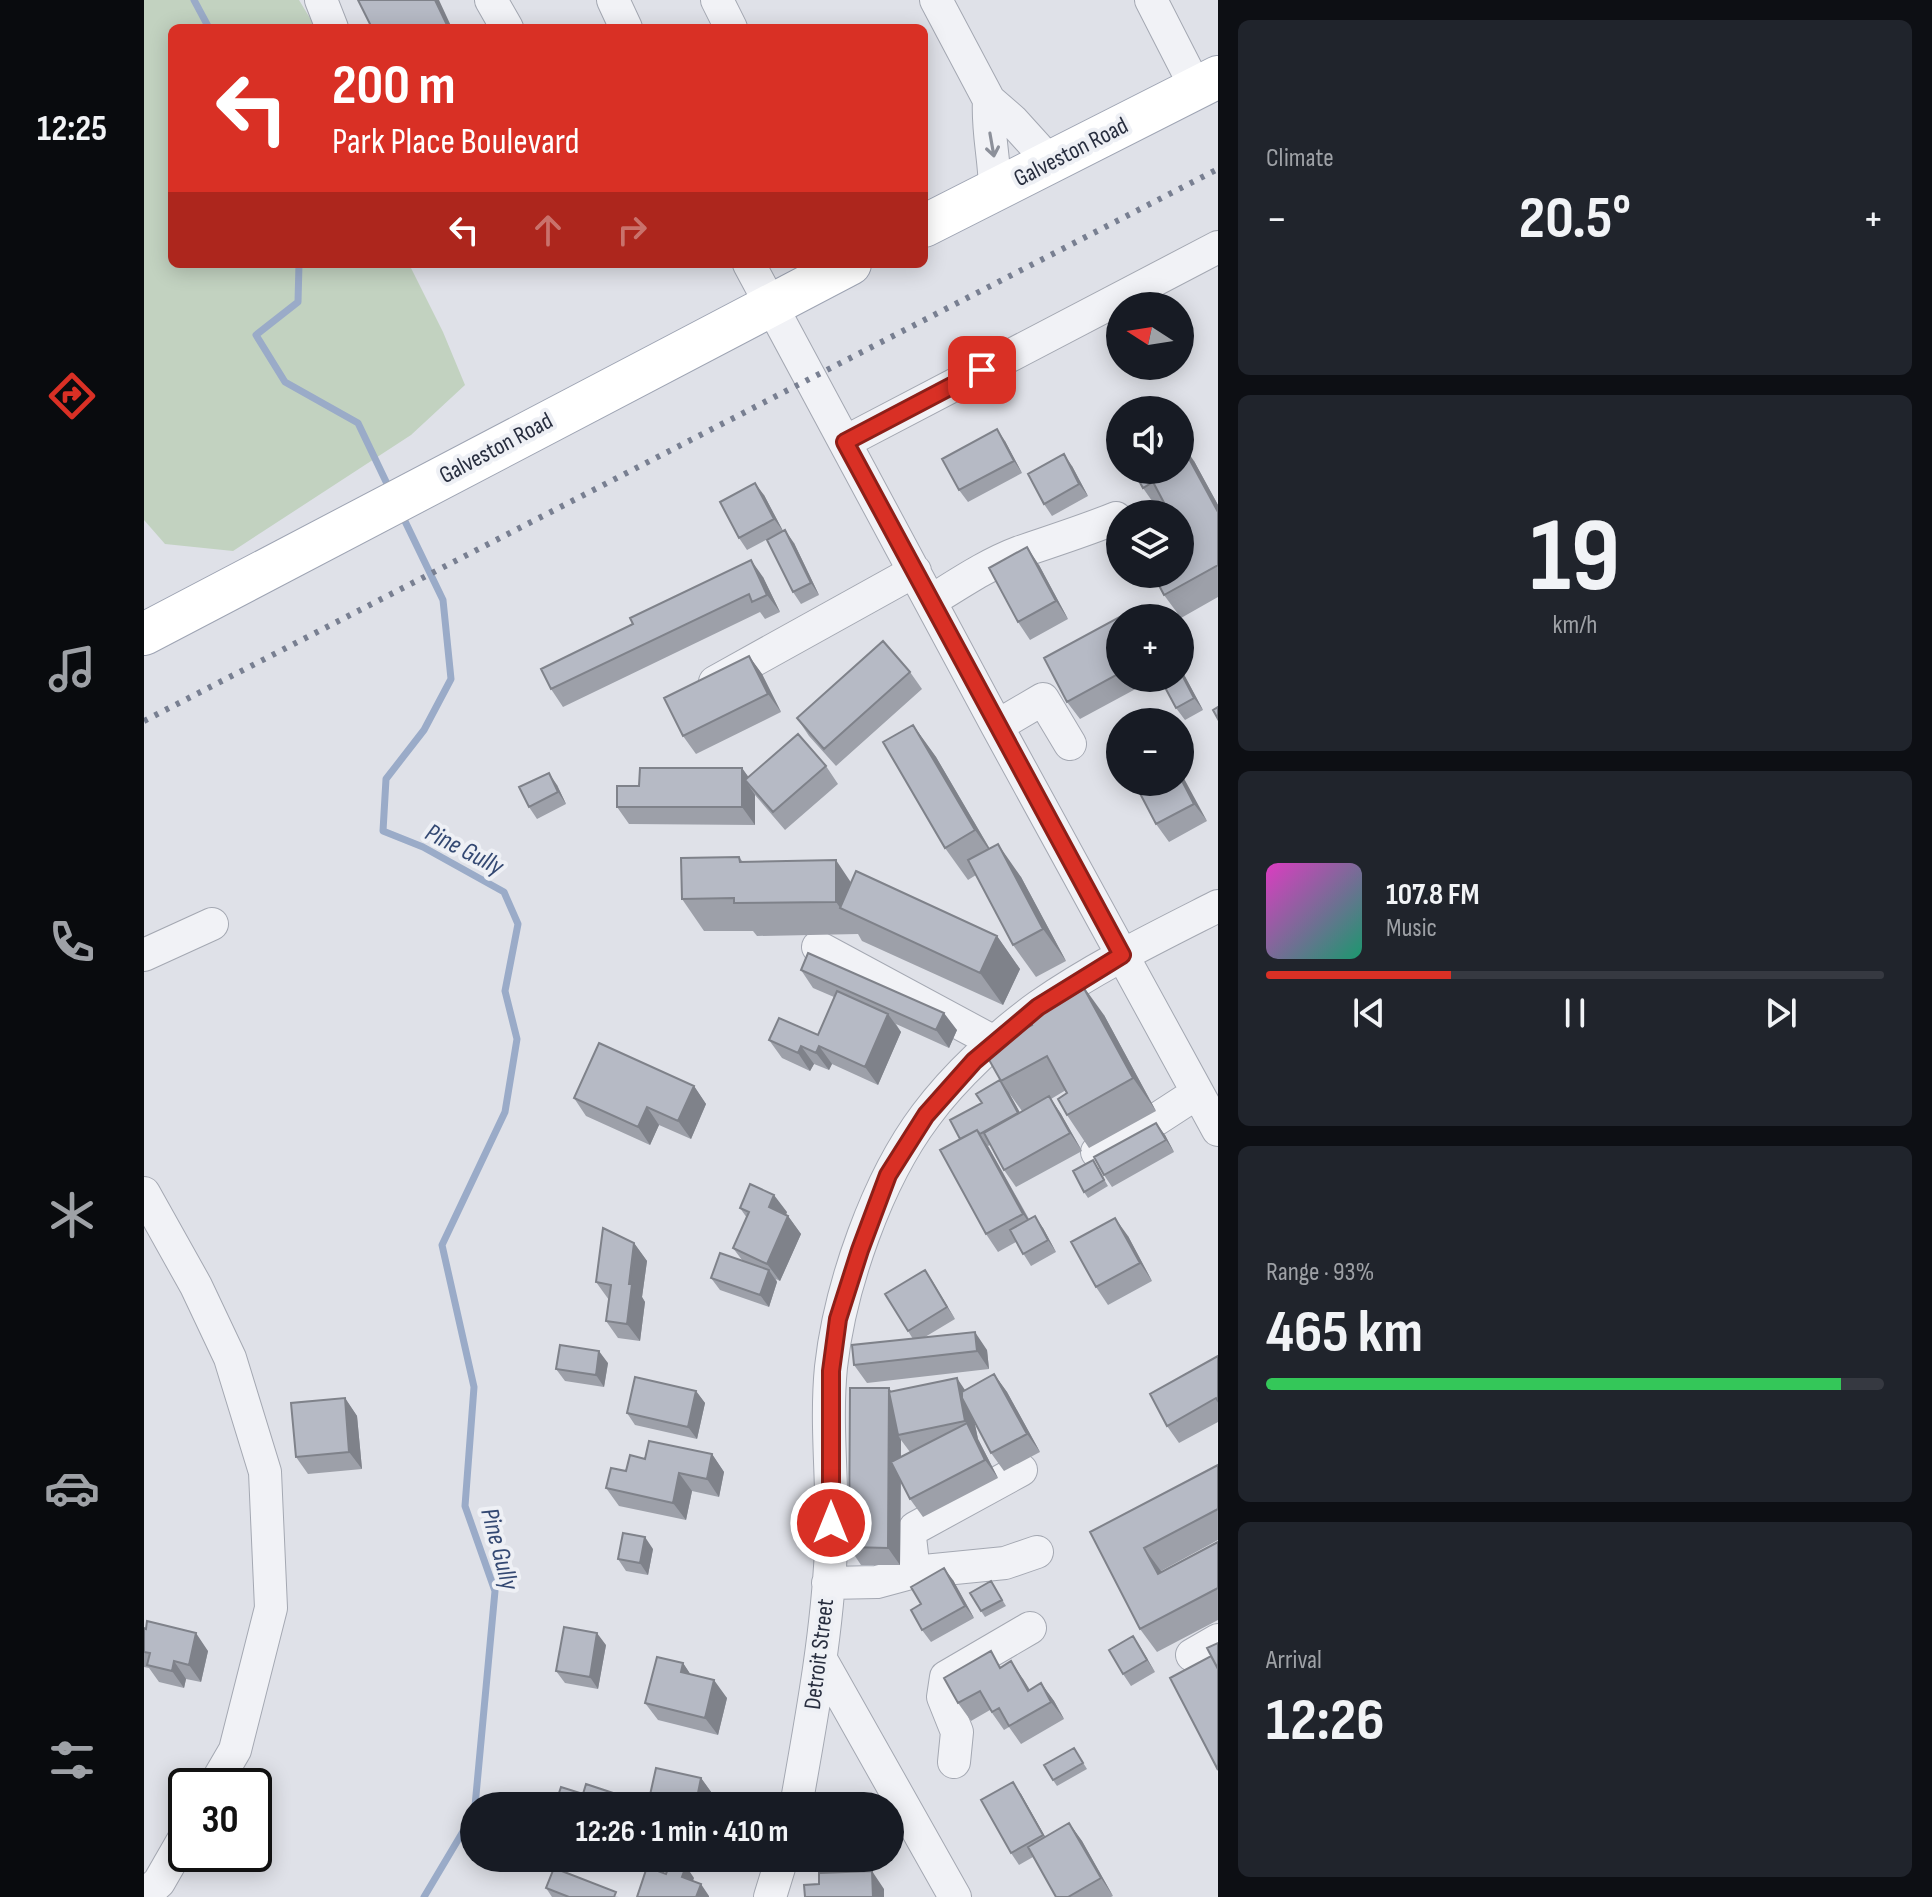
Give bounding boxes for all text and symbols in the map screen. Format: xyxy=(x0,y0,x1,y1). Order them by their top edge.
text: 200 m xyxy=(332,53,456,120)
icon: left xyxy=(200,56,304,160)
text: 12:25 xyxy=(37,108,107,151)
street label: Galveston Road xyxy=(1009,111,1133,193)
text: Park Place Boulevard xyxy=(332,121,580,164)
one-way arrow xyxy=(985,132,1000,158)
text: Climate xyxy=(1266,143,1334,174)
text: 20.5° xyxy=(1519,183,1631,255)
text: − xyxy=(1266,193,1288,246)
text: + xyxy=(1862,193,1884,246)
icon: left xyxy=(442,208,486,252)
icon: ahead xyxy=(526,208,570,252)
icon: right xyxy=(610,208,654,252)
north arrow xyxy=(1106,292,1194,380)
map controls xyxy=(1106,292,1194,796)
pin xyxy=(948,336,1016,404)
icon: arrive xyxy=(960,348,1004,392)
icon: directions xyxy=(44,368,100,424)
button: sound xyxy=(1106,396,1194,484)
street label: Galveston Road xyxy=(434,406,558,490)
text: 19 xyxy=(1530,495,1620,620)
button: layers xyxy=(1106,500,1194,588)
button: + xyxy=(1106,604,1194,692)
text: km/h xyxy=(1553,610,1597,641)
icon: music xyxy=(44,641,100,697)
button: − xyxy=(1106,708,1194,796)
water label: Pine Gully xyxy=(420,817,509,883)
text: 107.8 FM xyxy=(1386,877,1479,913)
text: Music xyxy=(1386,913,1437,944)
icon: phone xyxy=(44,914,100,970)
icon: previous xyxy=(1347,991,1391,1035)
icon: pause xyxy=(1553,991,1597,1035)
icon: next xyxy=(1759,991,1803,1035)
icon: climate xyxy=(44,1187,100,1243)
text: Range · 93% xyxy=(1266,1257,1374,1288)
text: 465 km xyxy=(1266,1297,1423,1369)
icon: car xyxy=(44,1460,100,1516)
position arrow xyxy=(789,1481,873,1565)
water label: Pine Gully xyxy=(473,1505,525,1594)
street label: Detroit Street xyxy=(798,1597,840,1711)
text: Arrival xyxy=(1266,1645,1322,1676)
text: 12:26 xyxy=(1266,1685,1384,1757)
icon: filters xyxy=(44,1732,100,1788)
speed limit sign: 30 xyxy=(168,1768,272,1872)
text: 12:26 · 1 min · 410 m xyxy=(576,1814,788,1850)

